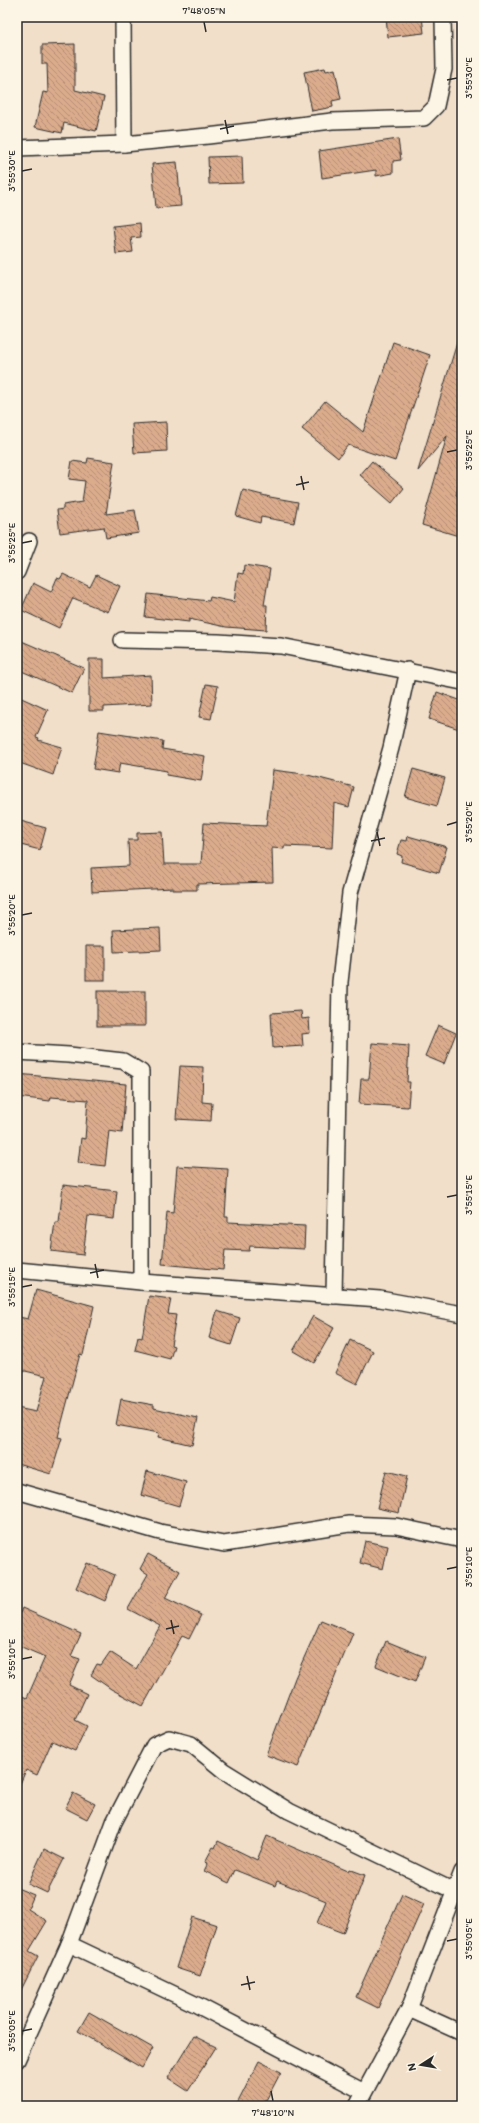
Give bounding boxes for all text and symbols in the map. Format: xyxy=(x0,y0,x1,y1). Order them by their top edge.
text: 7°48'05"N xyxy=(182,4,226,17)
text: 3°55'30"E xyxy=(462,57,475,99)
text: 3°55'30"E xyxy=(5,150,18,192)
text: 3°55'25"E xyxy=(462,429,475,470)
text: 3°55'25"E xyxy=(5,522,18,563)
text: 3°55'20"E xyxy=(462,801,475,843)
text: 3°55'20"E xyxy=(5,894,18,936)
text: 3°55'15"E xyxy=(462,1175,475,1215)
text: 3°55'15"E xyxy=(5,1267,18,1307)
text: 3°55'10"E xyxy=(462,1546,475,1587)
text: 3°55'10"E xyxy=(5,1638,18,1679)
text: 3°55'05"E xyxy=(462,1918,475,1960)
text: 3°55'05"E xyxy=(5,2010,18,2052)
north arrow xyxy=(401,2045,441,2085)
text: N xyxy=(405,2062,419,2072)
text: 7°48'10"N xyxy=(252,2106,294,2119)

